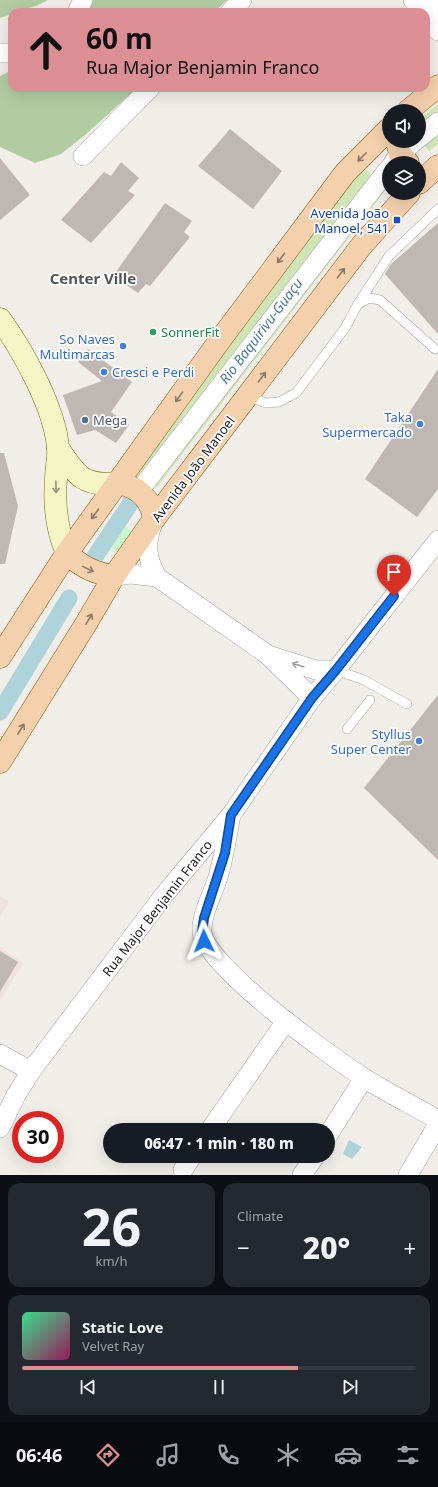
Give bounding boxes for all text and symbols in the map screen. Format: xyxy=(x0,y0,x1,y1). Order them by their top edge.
text: 60 m xyxy=(86,19,153,57)
icon: ahead xyxy=(20,24,72,76)
text: Rua Major Benjamin Franco xyxy=(86,55,319,79)
map controls xyxy=(382,104,426,200)
button: sound xyxy=(382,104,426,148)
one-way arrow xyxy=(357,152,367,162)
button: layers xyxy=(382,156,426,200)
place label: Avenida João Manoel, 541 xyxy=(310,204,389,237)
marker: Avenida João Manoel, 541 xyxy=(392,215,402,225)
one-way arrow xyxy=(276,253,285,264)
district label: Center Ville xyxy=(50,268,136,288)
one-way arrow xyxy=(337,268,345,279)
water label: Rio Baquirivu-Guaçu xyxy=(215,274,307,387)
place label: SonnerFit xyxy=(161,323,220,341)
marker: SonnerFit xyxy=(148,327,158,337)
place label: So Naves Multimarcas xyxy=(39,330,115,363)
marker: So Naves Multimarcas xyxy=(118,341,128,351)
place label: Cresci e Perdi xyxy=(112,363,194,381)
marker: Cresci e Perdi xyxy=(99,367,109,377)
one-way arrow xyxy=(258,371,267,382)
one-way arrow xyxy=(175,391,183,402)
place label: Taka Supermercado xyxy=(322,408,412,441)
place label: Mega xyxy=(93,411,127,429)
street label: Avenida João Manoel xyxy=(147,413,239,525)
marker: Mega xyxy=(80,415,90,425)
marker: Taka Supermercado xyxy=(415,419,425,429)
one-way arrow xyxy=(52,480,60,493)
one-way arrow xyxy=(91,508,99,519)
pin xyxy=(377,555,411,596)
icon: arrive xyxy=(383,561,405,583)
one-way arrow xyxy=(82,566,94,573)
one-way arrow xyxy=(86,613,94,625)
one-way arrow xyxy=(293,660,305,668)
one-way arrow xyxy=(17,723,25,735)
place label: Styllus Super Center xyxy=(331,725,412,758)
marker: Styllus Super Center xyxy=(414,736,424,746)
street label: Rua Major Benjamin Franco xyxy=(98,836,216,980)
position arrow xyxy=(183,920,225,962)
speed limit sign: 30 xyxy=(12,1111,64,1163)
text: 06:47 · 1 min · 180 m xyxy=(144,1133,294,1153)
text: 26 xyxy=(82,1190,141,1261)
text: Climate xyxy=(237,1207,283,1225)
text: 20° xyxy=(303,1227,350,1268)
text: − xyxy=(237,1232,250,1262)
text: + xyxy=(403,1232,416,1262)
text: km/h xyxy=(96,1252,127,1270)
text: Static Love xyxy=(82,1317,163,1337)
text: Velvet Ray xyxy=(82,1337,144,1355)
icon: previous xyxy=(77,1376,99,1398)
icon: pause xyxy=(208,1376,230,1398)
icon: next xyxy=(339,1376,361,1398)
icon: directions xyxy=(94,1441,122,1469)
icon: music xyxy=(154,1441,182,1469)
icon: phone xyxy=(214,1441,242,1469)
icon: climate xyxy=(274,1441,302,1469)
icon: car xyxy=(334,1441,362,1469)
icon: filters xyxy=(394,1441,422,1469)
text: 06:46 xyxy=(16,1443,62,1467)

